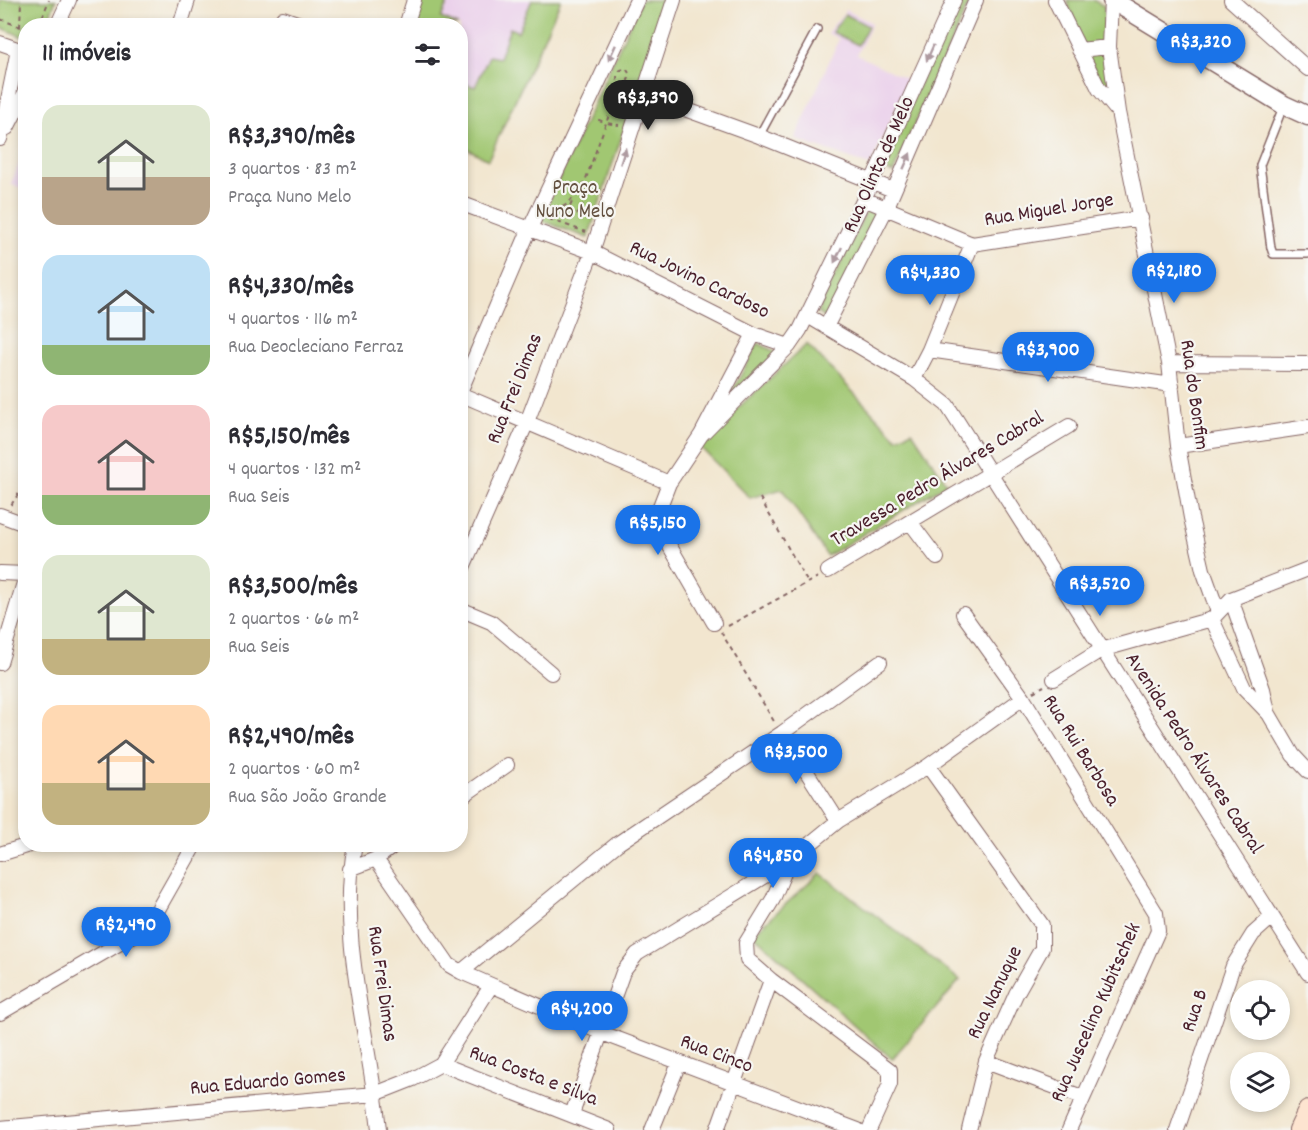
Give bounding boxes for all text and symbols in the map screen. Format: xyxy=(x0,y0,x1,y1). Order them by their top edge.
pin: R$3,320 xyxy=(1146,24,1256,75)
text: R$3,320 xyxy=(1170,29,1232,57)
text: 11 imóveis xyxy=(42,36,132,73)
icon: filters xyxy=(411,38,444,71)
one-way arrow xyxy=(607,44,616,61)
one-way arrow xyxy=(926,45,935,62)
pin: R$3,390 xyxy=(593,80,703,131)
text: R$3,390 xyxy=(617,85,679,113)
street label: Rua Olinta de Melo xyxy=(836,92,924,238)
text: R$3,390/mês xyxy=(228,119,355,156)
icon: home xyxy=(90,129,162,201)
one-way arrow xyxy=(619,147,628,165)
one-way arrow xyxy=(902,152,911,169)
text: 3 quartos · 83 m² xyxy=(228,156,357,184)
park label: Praça Nuno Melo xyxy=(535,174,615,228)
text: Praça Nuno Melo xyxy=(228,184,351,212)
street label: Rua Miguel Jorge xyxy=(982,186,1116,236)
street label: Rua Jovino Cardoso xyxy=(624,234,774,328)
one-way arrow xyxy=(833,246,842,263)
pin: R$2,180 xyxy=(1119,253,1229,304)
pin: R$4,330 xyxy=(875,255,985,306)
text: R$2,180 xyxy=(1146,258,1202,286)
text: R$4,330 xyxy=(900,260,960,288)
text: R$4,330/mês xyxy=(228,269,354,306)
icon: home xyxy=(90,279,162,351)
text: 4 quartos · 116 m² xyxy=(228,306,358,334)
street label: Rua Frei Dimas xyxy=(480,329,552,449)
pin: R$3,900 xyxy=(993,332,1103,383)
text: Rua Deocleciano Ferraz xyxy=(228,334,403,362)
text: R$3,900 xyxy=(1016,337,1080,365)
street label: Rua do Bonfim xyxy=(1170,338,1216,452)
street label: Travessa Pedro Álvares Cabral xyxy=(826,404,1050,556)
text: R$5,150/mês xyxy=(228,419,350,456)
icon: home xyxy=(90,429,162,501)
text: 4 quartos · 132 m² xyxy=(228,456,361,484)
text: Rua Seis xyxy=(228,484,290,512)
pin: R$5,150 xyxy=(603,505,713,556)
text: R$5,150 xyxy=(629,510,687,538)
pin: R$3,520 xyxy=(1045,566,1155,617)
text: R$3,500/mês xyxy=(228,569,358,606)
text: R$3,520 xyxy=(1069,571,1131,599)
icon: home xyxy=(90,579,162,651)
text: 2 quartos · 66 m² xyxy=(228,606,359,634)
text: Rua Seis xyxy=(228,634,290,662)
street label: Avenida Pedro Álvares Cabral xyxy=(1116,647,1270,861)
street label: Rua Rui Barbosa xyxy=(1034,689,1127,814)
text: R$2,490/mês xyxy=(228,719,354,756)
icon: home xyxy=(90,729,162,801)
pin: R$3,500 xyxy=(741,734,851,785)
text: R$3,500 xyxy=(764,739,828,767)
text: 2 quartos · 60 m² xyxy=(228,756,360,784)
text: Rua São João Grande xyxy=(228,784,387,812)
pin: R$4,850 xyxy=(718,838,828,889)
text: R$4,850 xyxy=(743,843,803,871)
pin: R$2,490 xyxy=(71,907,181,958)
text: R$2,490 xyxy=(96,912,156,940)
street label: Rua Juscelino Kubitschek xyxy=(1044,918,1150,1108)
street label: Rua Frei Dimas xyxy=(358,924,404,1044)
street label: Rua Nanuque xyxy=(960,941,1032,1045)
map controls xyxy=(1230,980,1290,1112)
button: locate xyxy=(1230,980,1290,1040)
street label: Rua B xyxy=(1175,985,1217,1037)
pin: R$4,200 xyxy=(527,991,637,1042)
text: R$4,200 xyxy=(551,996,613,1024)
street label: Rua Cinco xyxy=(675,1027,757,1083)
street label: Rua Costa e Silva xyxy=(464,1039,603,1116)
button: layers xyxy=(1230,1052,1290,1112)
street label: Rua Eduardo Gomes xyxy=(189,1061,347,1105)

